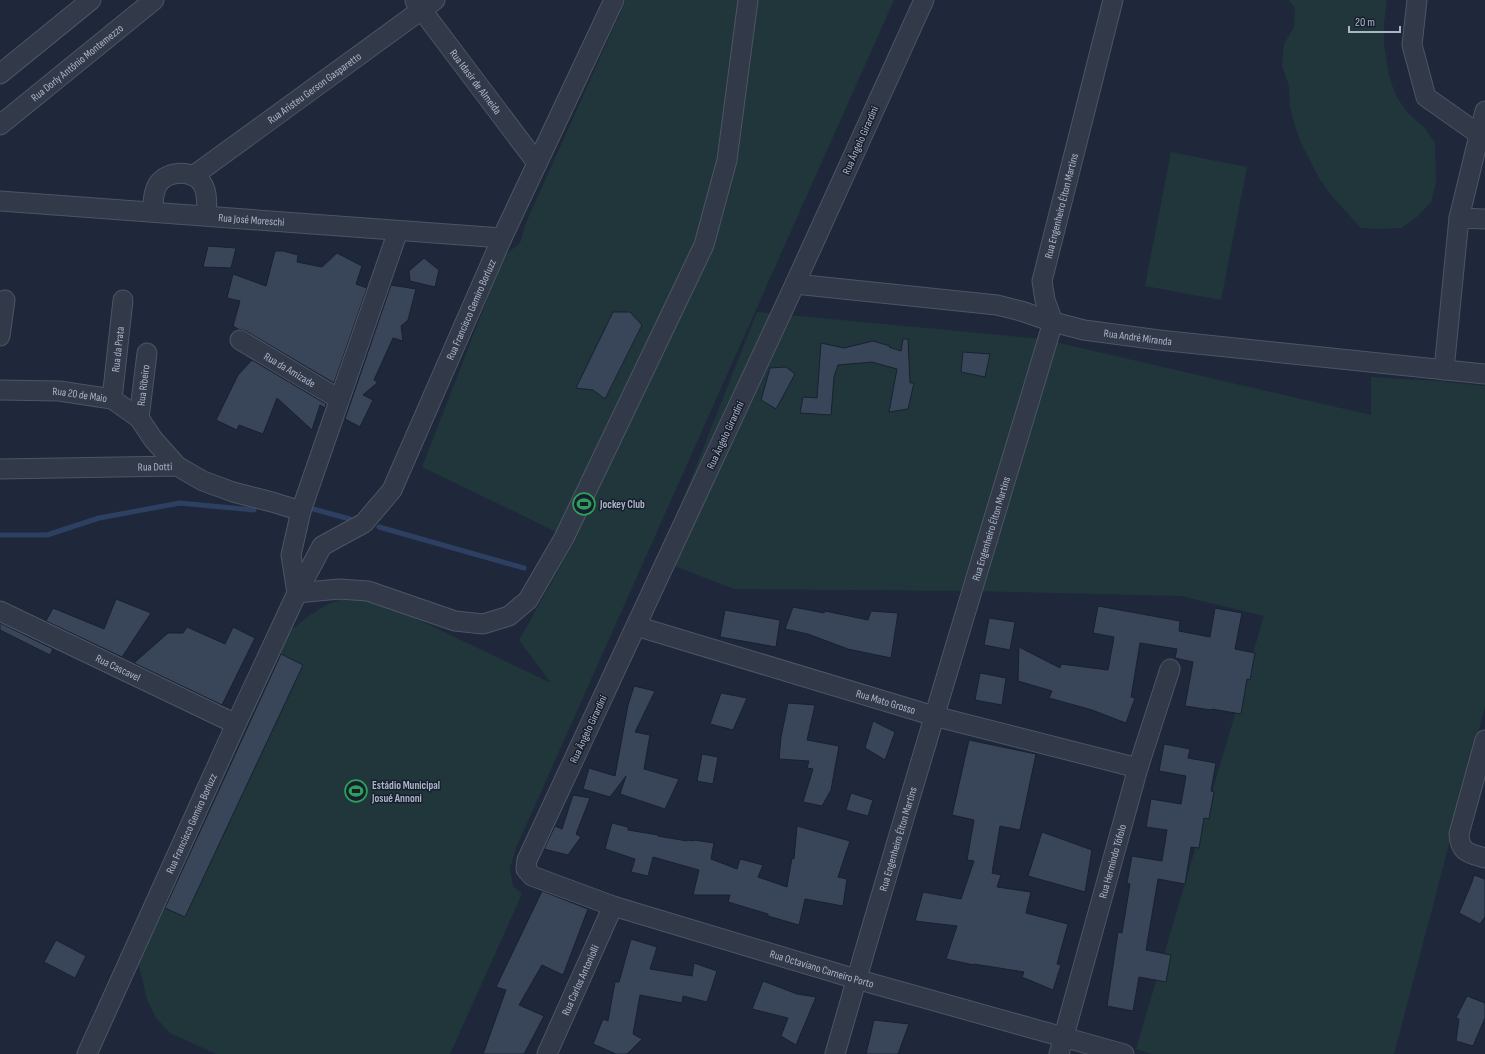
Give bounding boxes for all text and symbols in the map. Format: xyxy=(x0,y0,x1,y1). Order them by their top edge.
scale bar xyxy=(1349,8,1400,34)
text: 20 m xyxy=(1355,15,1375,30)
street label: Rua Dorly Antônio Montemezzo xyxy=(28,21,126,104)
street label: Rua Idasir de Almeida xyxy=(447,47,504,117)
street label: Rua Aristeu Gerson Gasparetto xyxy=(265,49,364,127)
street label: Rua Ângelo Girardini xyxy=(840,104,881,176)
street label: Rua Engenheiro Élton Martins xyxy=(1042,152,1081,260)
street label: Rua José Moreschi xyxy=(218,211,285,229)
street label: Rua Francisco Gemiro Borluzz xyxy=(444,257,499,362)
street label: Rua da Prata xyxy=(109,326,127,373)
street label: Rua André Miranda xyxy=(1103,327,1172,348)
street label: Rua da Amizade xyxy=(262,350,318,390)
street label: Rua Ribeiro xyxy=(135,364,153,407)
street label: Rua 20 de Maio xyxy=(52,385,108,405)
street label: Rua Ângelo Girardini xyxy=(704,399,747,471)
street label: Rua Dotti xyxy=(138,460,172,474)
street label: Rua Engenheiro Élton Martins xyxy=(969,475,1013,582)
sports icon: Jockey Club xyxy=(571,491,597,517)
place label: Jockey Club xyxy=(599,498,645,511)
street label: Rua Cascavel xyxy=(93,652,142,684)
street label: Rua Mato Grosso xyxy=(854,687,917,717)
street label: Rua Ângelo Girardini xyxy=(567,693,610,765)
street label: Rua Francisco Gemiro Borluzz xyxy=(163,771,220,876)
sports icon: Estádio Municipal Josué Annoni xyxy=(343,778,369,804)
place label: Estádio Municipal Josué Annoni xyxy=(371,779,440,805)
street label: Rua Engenheiro Élton Martins xyxy=(877,785,920,893)
street label: Rua Hermindo Tófolo xyxy=(1096,823,1129,900)
street label: Rua Carlos Antoniolli xyxy=(559,943,602,1018)
street label: Rua Octaviano Carneiro Porto xyxy=(768,947,876,991)

